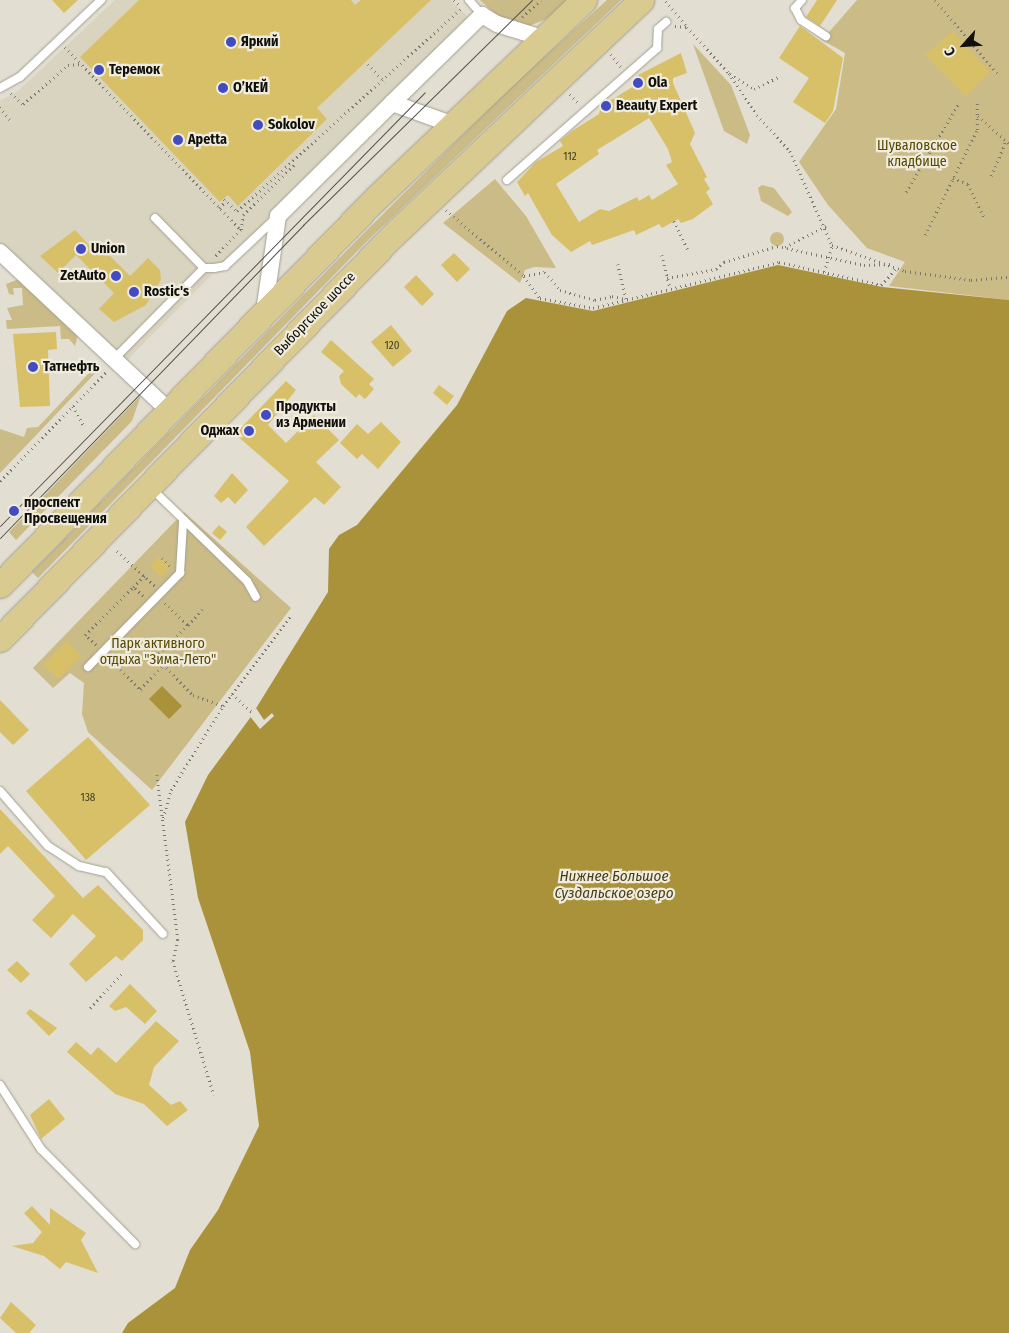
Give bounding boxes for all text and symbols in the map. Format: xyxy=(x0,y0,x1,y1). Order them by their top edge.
north arrow xyxy=(939,20,989,70)
place label: Яркий xyxy=(241,34,278,50)
marker: Яркий xyxy=(225,36,237,48)
text: С xyxy=(941,45,959,59)
place label: Теремок xyxy=(109,62,160,78)
marker: Теремок xyxy=(93,64,105,76)
place label: Ola xyxy=(648,75,668,91)
marker: Ola xyxy=(632,77,644,89)
place label: О’КЕЙ xyxy=(233,80,268,96)
marker: О’КЕЙ xyxy=(217,82,229,94)
place label: Beauty Expert xyxy=(616,98,697,114)
marker: Beauty Expert xyxy=(600,100,612,112)
place label: Sokolov xyxy=(268,117,315,133)
marker: Sokolov xyxy=(252,119,264,131)
place label: Apetta xyxy=(188,132,227,148)
marker: Apetta xyxy=(172,134,184,146)
park label: Шуваловское кладбище xyxy=(877,138,957,170)
house number: 112 xyxy=(563,150,577,164)
place label: Union xyxy=(91,241,125,257)
marker: Union xyxy=(75,243,87,255)
place label: ZetAuto xyxy=(60,268,106,284)
street label: Выборгское шоссе xyxy=(271,269,359,359)
marker: ZetAuto xyxy=(110,270,122,282)
place label: Rostic's xyxy=(144,284,189,300)
marker: Rostic's xyxy=(128,286,140,298)
house number: 120 xyxy=(385,339,399,353)
place label: Татнефть xyxy=(43,359,99,375)
marker: Татнефть xyxy=(27,361,39,373)
place label: Продукты из Армении xyxy=(276,399,346,432)
marker: Продукты из Армении xyxy=(260,409,272,421)
place label: Оджах xyxy=(200,423,239,439)
marker: Оджах xyxy=(243,425,255,437)
place label: проспект Просвещения xyxy=(24,495,107,528)
marker: проспект Просвещения xyxy=(8,505,20,517)
park label: Парк активного отдыха "Зима-Лето" xyxy=(100,636,216,669)
house number: 138 xyxy=(81,791,95,805)
water label: Нижнее Большое Суздальское озеро xyxy=(554,867,674,902)

